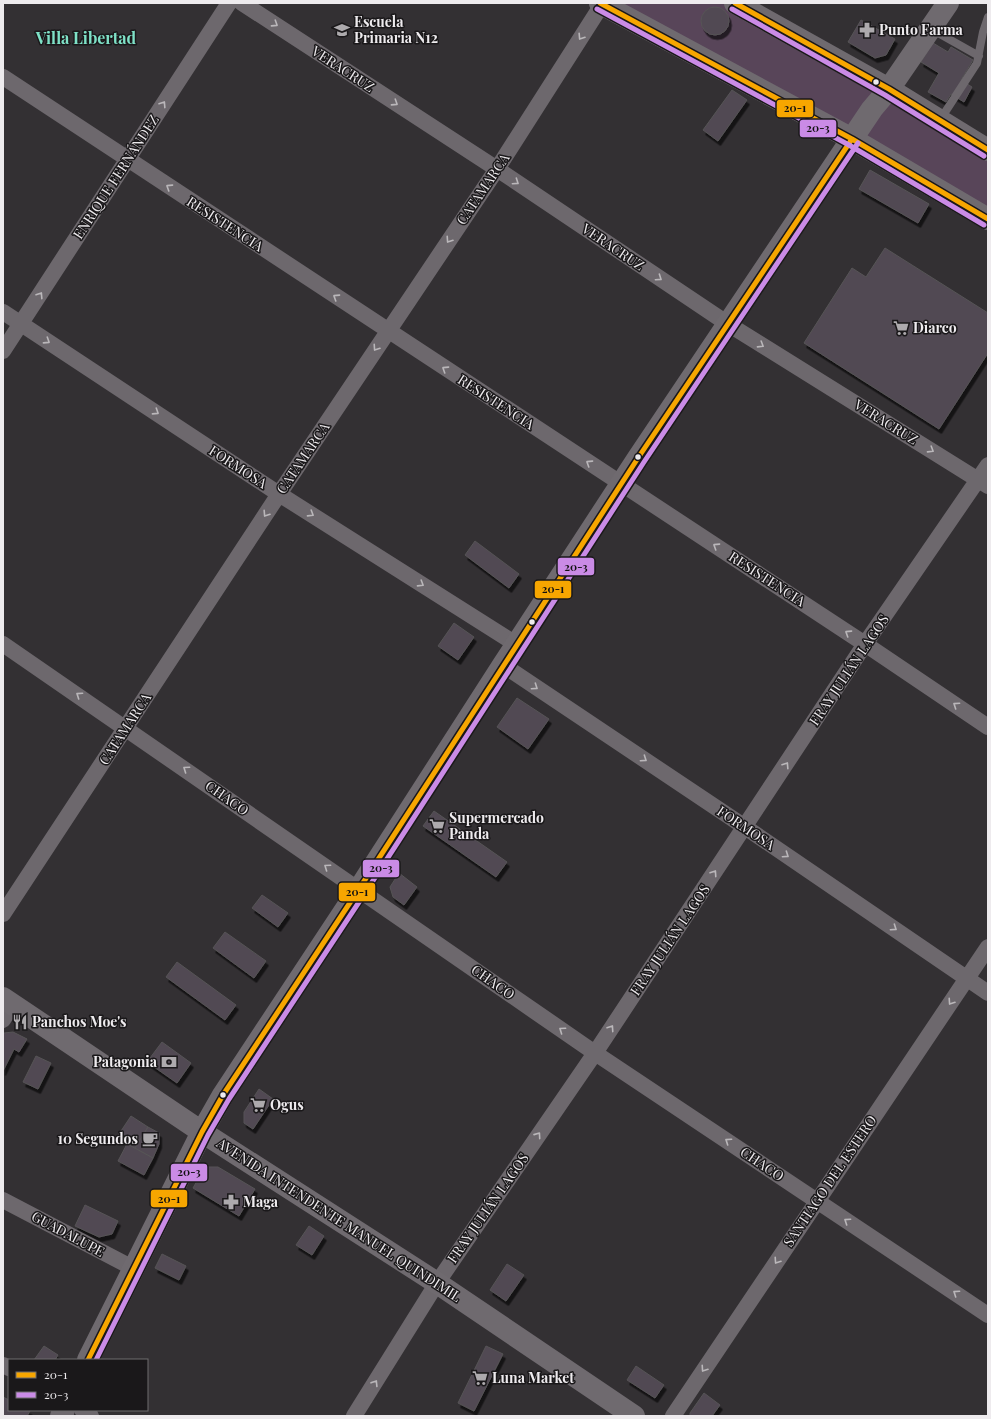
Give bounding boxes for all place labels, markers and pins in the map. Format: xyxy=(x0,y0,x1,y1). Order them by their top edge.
place label: Escuela Primaria N12 xyxy=(354,12,438,47)
place label: Punto Farma xyxy=(879,20,964,39)
school or university icon: Escuela Primaria N12 xyxy=(333,21,351,39)
pharmacy icon: Punto Farma xyxy=(858,21,876,39)
unlabelled marker xyxy=(871,77,881,87)
place label: Diarco xyxy=(913,318,957,337)
supermarket icon: Diarco xyxy=(892,319,910,337)
unlabelled marker xyxy=(633,452,643,462)
unlabelled marker xyxy=(527,617,537,627)
place label: Supermercado Panda xyxy=(449,808,544,843)
supermarket icon: Supermercado Panda xyxy=(428,817,446,835)
place label: Panchos Moe's xyxy=(32,1012,126,1031)
restaurant icon: Panchos Moe's xyxy=(11,1013,29,1031)
place label: Patagonia xyxy=(93,1052,158,1071)
bank icon: Patagonia xyxy=(160,1053,178,1071)
unlabelled marker xyxy=(218,1090,228,1100)
place label: Ogus xyxy=(270,1095,304,1114)
supermarket icon: Ogus xyxy=(249,1096,267,1114)
place label: 10 Segundos xyxy=(58,1129,138,1148)
cafe icon: 10 Segundos xyxy=(141,1130,159,1148)
place label: Maga xyxy=(243,1192,279,1211)
pharmacy icon: Maga xyxy=(222,1193,240,1211)
place label: Luna Market xyxy=(492,1368,574,1387)
supermarket icon: Luna Market xyxy=(471,1369,489,1387)

